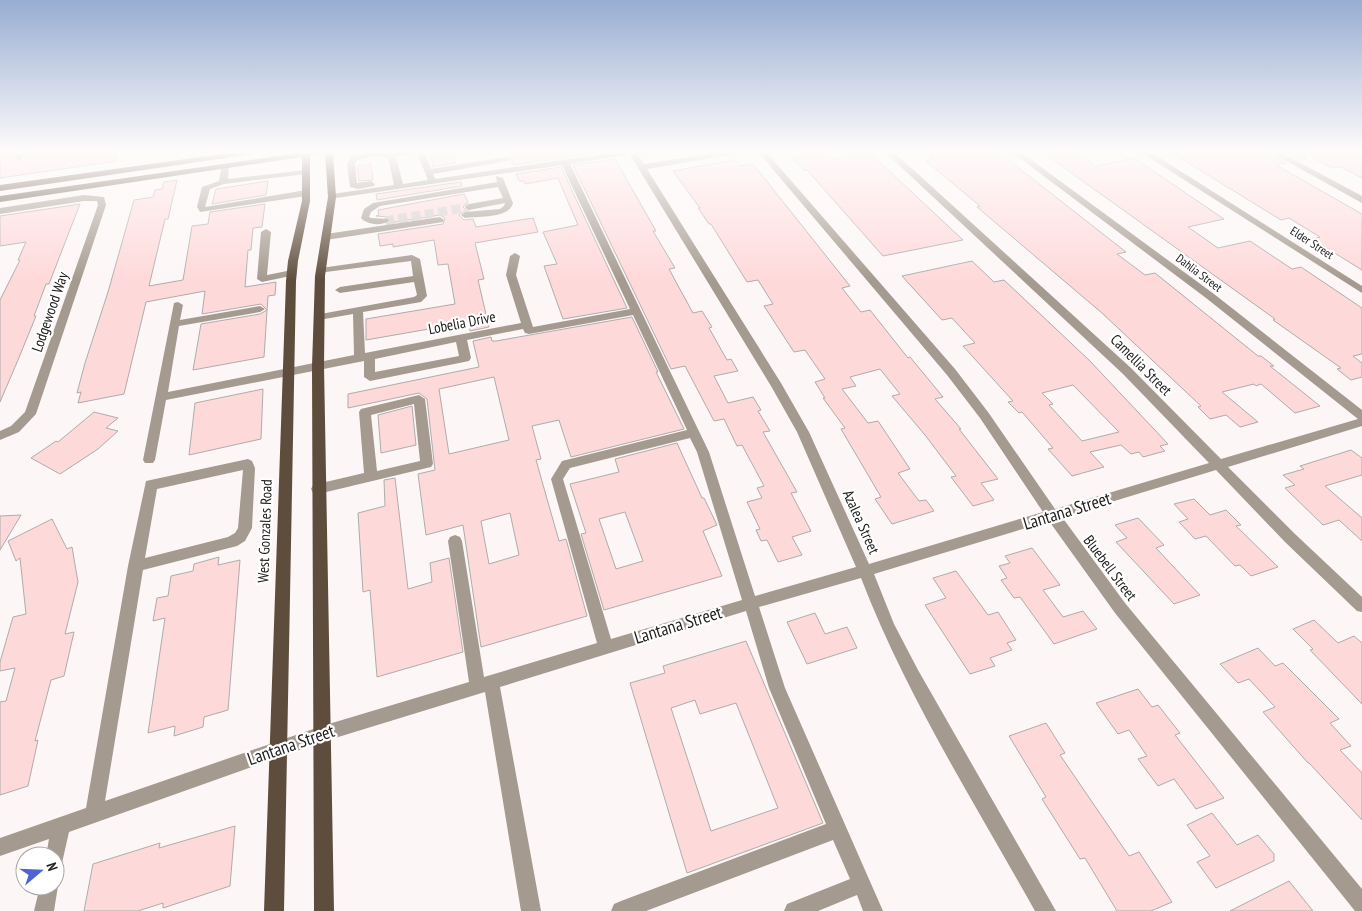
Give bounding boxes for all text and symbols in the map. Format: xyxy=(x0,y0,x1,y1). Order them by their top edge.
street label: Elder Street xyxy=(1288,223,1337,263)
street label: Dahlia Street xyxy=(1173,250,1226,295)
street label: Lodgewood Way xyxy=(27,269,72,354)
street label: Lobelia Drive xyxy=(427,307,497,338)
street label: Camellia Street xyxy=(1107,330,1176,399)
street label: West Gonzales Road xyxy=(253,479,276,583)
street label: Lantana Street xyxy=(1020,486,1114,535)
street label: Azalea Street xyxy=(839,487,884,557)
street label: Bluebell Street xyxy=(1080,531,1141,604)
street label: Lantana Street xyxy=(631,600,725,649)
street label: Lantana Street xyxy=(244,719,337,770)
north arrow xyxy=(15,846,65,896)
text: N xyxy=(43,860,62,873)

